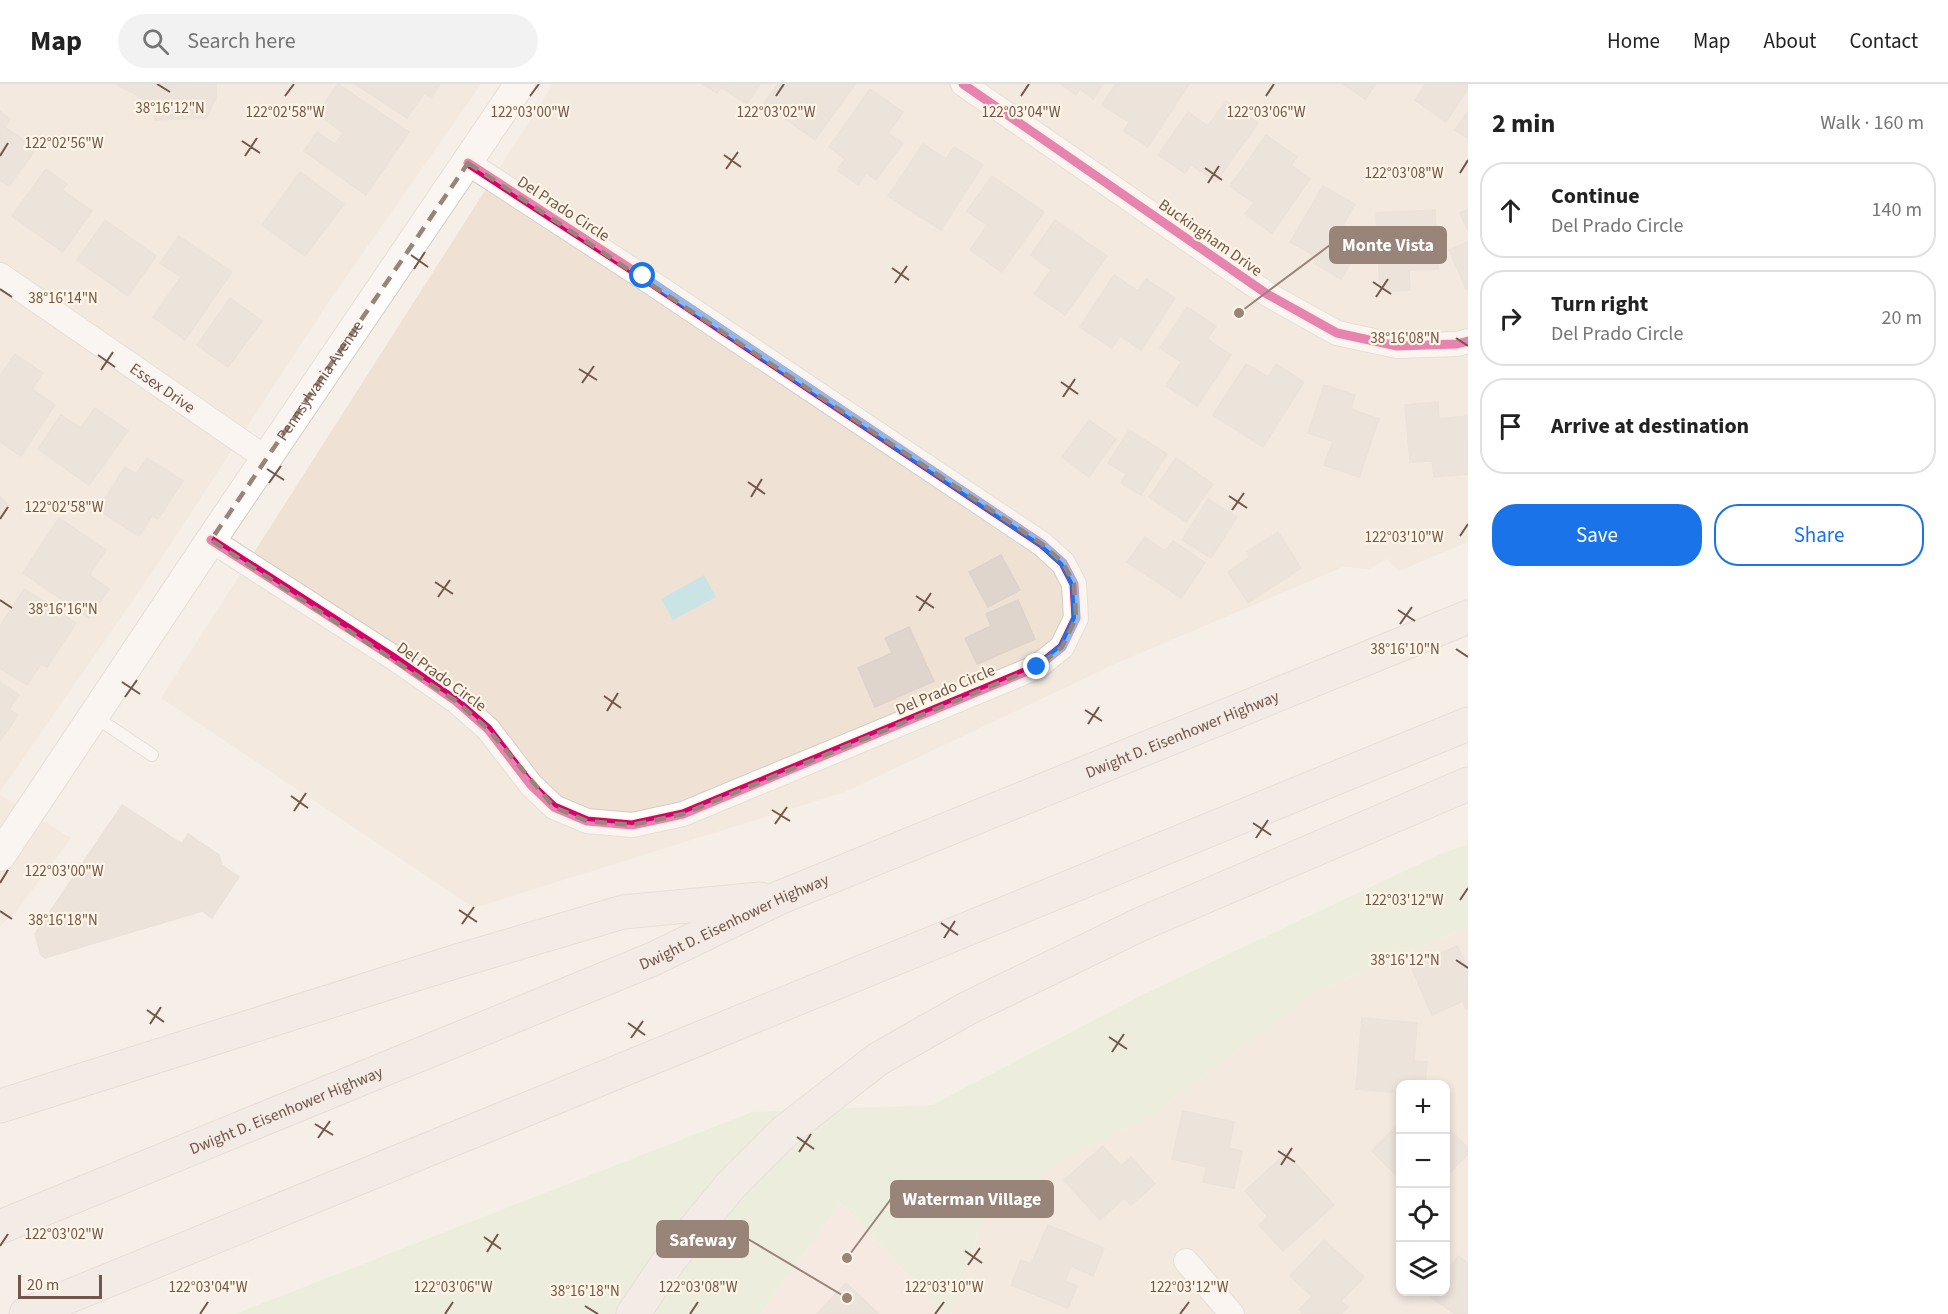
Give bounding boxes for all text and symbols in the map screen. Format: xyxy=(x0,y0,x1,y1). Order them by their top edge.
search box xyxy=(118,14,538,68)
text: Map xyxy=(30,21,82,61)
icon: search xyxy=(139,25,172,58)
text: Search here xyxy=(187,25,296,57)
text: Home xyxy=(1607,26,1660,56)
text: Map xyxy=(1693,26,1731,56)
text: About xyxy=(1764,26,1816,56)
text: Contact xyxy=(1849,26,1918,56)
text: 38°16'12"N xyxy=(135,98,205,119)
text: 122°02'58"W xyxy=(245,102,325,123)
text: 122°03'00"W xyxy=(490,102,570,123)
text: 122°03'02"W xyxy=(736,102,816,123)
text: 122°03'04"W xyxy=(981,102,1061,123)
text: 122°03'06"W xyxy=(1226,102,1306,123)
text: 2 min xyxy=(1492,105,1555,142)
text: Walk · 160 m xyxy=(1820,109,1924,137)
text: 122°02'56"W xyxy=(24,133,104,154)
text: 122°03'08"W xyxy=(1364,163,1444,184)
street label: Del Prado Circle xyxy=(513,171,614,247)
text: Continue xyxy=(1551,180,1640,212)
street label: Buckingham Drive xyxy=(1154,194,1267,282)
icon: ahead xyxy=(1494,194,1527,227)
text: 140 m xyxy=(1872,196,1922,224)
text: Del Prado Circle xyxy=(1551,212,1683,240)
callout: Monte Vista xyxy=(1330,227,1446,263)
text: Monte Vista xyxy=(1342,233,1434,258)
route start xyxy=(629,262,655,288)
text: 38°16'14"N xyxy=(28,288,98,309)
text: Turn right xyxy=(1551,288,1648,320)
icon: right xyxy=(1494,302,1527,335)
text: 20 m xyxy=(1882,304,1922,332)
street label: Pennsylvania Avenue xyxy=(271,316,369,445)
text: Del Prado Circle xyxy=(1551,320,1683,348)
text: 38°16'08"N xyxy=(1370,328,1440,349)
street label: Essex Drive xyxy=(125,358,200,418)
icon: arrive xyxy=(1494,410,1527,443)
text: Arrive at destination xyxy=(1551,410,1749,442)
text: 122°02'58"W xyxy=(24,497,104,518)
button: Save xyxy=(1492,504,1702,566)
button: Share xyxy=(1714,504,1924,566)
text: 122°03'10"W xyxy=(1364,527,1444,548)
text: 38°16'16"N xyxy=(28,599,98,620)
street label: Del Prado Circle xyxy=(392,637,491,717)
text: 38°16'10"N xyxy=(1370,639,1440,660)
route end xyxy=(1023,653,1049,679)
street label: Del Prado Circle xyxy=(892,659,998,721)
street label: Dwight D. Eisenhower Highway xyxy=(1082,685,1283,784)
text: 122°03'00"W xyxy=(24,861,104,882)
street label: Dwight D. Eisenhower Highway xyxy=(636,868,833,976)
text: 122°03'12"W xyxy=(1364,890,1444,911)
text: 38°16'18"N xyxy=(28,910,98,931)
text: 38°16'12"N xyxy=(1370,950,1440,971)
street label: Dwight D. Eisenhower Highway xyxy=(186,1061,387,1160)
map controls xyxy=(1396,1080,1450,1296)
button: + xyxy=(1396,1080,1450,1134)
button: − xyxy=(1396,1134,1450,1188)
callout: Waterman Village xyxy=(891,1181,1053,1217)
text: Waterman Village xyxy=(903,1187,1041,1212)
button: locate xyxy=(1396,1188,1450,1242)
callout: Safeway xyxy=(657,1221,748,1257)
text: 122°03'02"W xyxy=(24,1224,104,1245)
text: Safeway xyxy=(669,1228,737,1253)
button: layers xyxy=(1396,1242,1450,1296)
scale bar xyxy=(18,1272,102,1300)
text: 20 m xyxy=(27,1274,59,1296)
text: 122°03'04"W xyxy=(168,1277,248,1298)
text: 122°03'06"W xyxy=(413,1277,493,1298)
text: 122°03'08"W xyxy=(658,1277,738,1298)
text: 122°03'10"W xyxy=(904,1277,984,1298)
text: 122°03'12"W xyxy=(1149,1277,1229,1298)
text: 38°16'18"N xyxy=(550,1281,620,1302)

